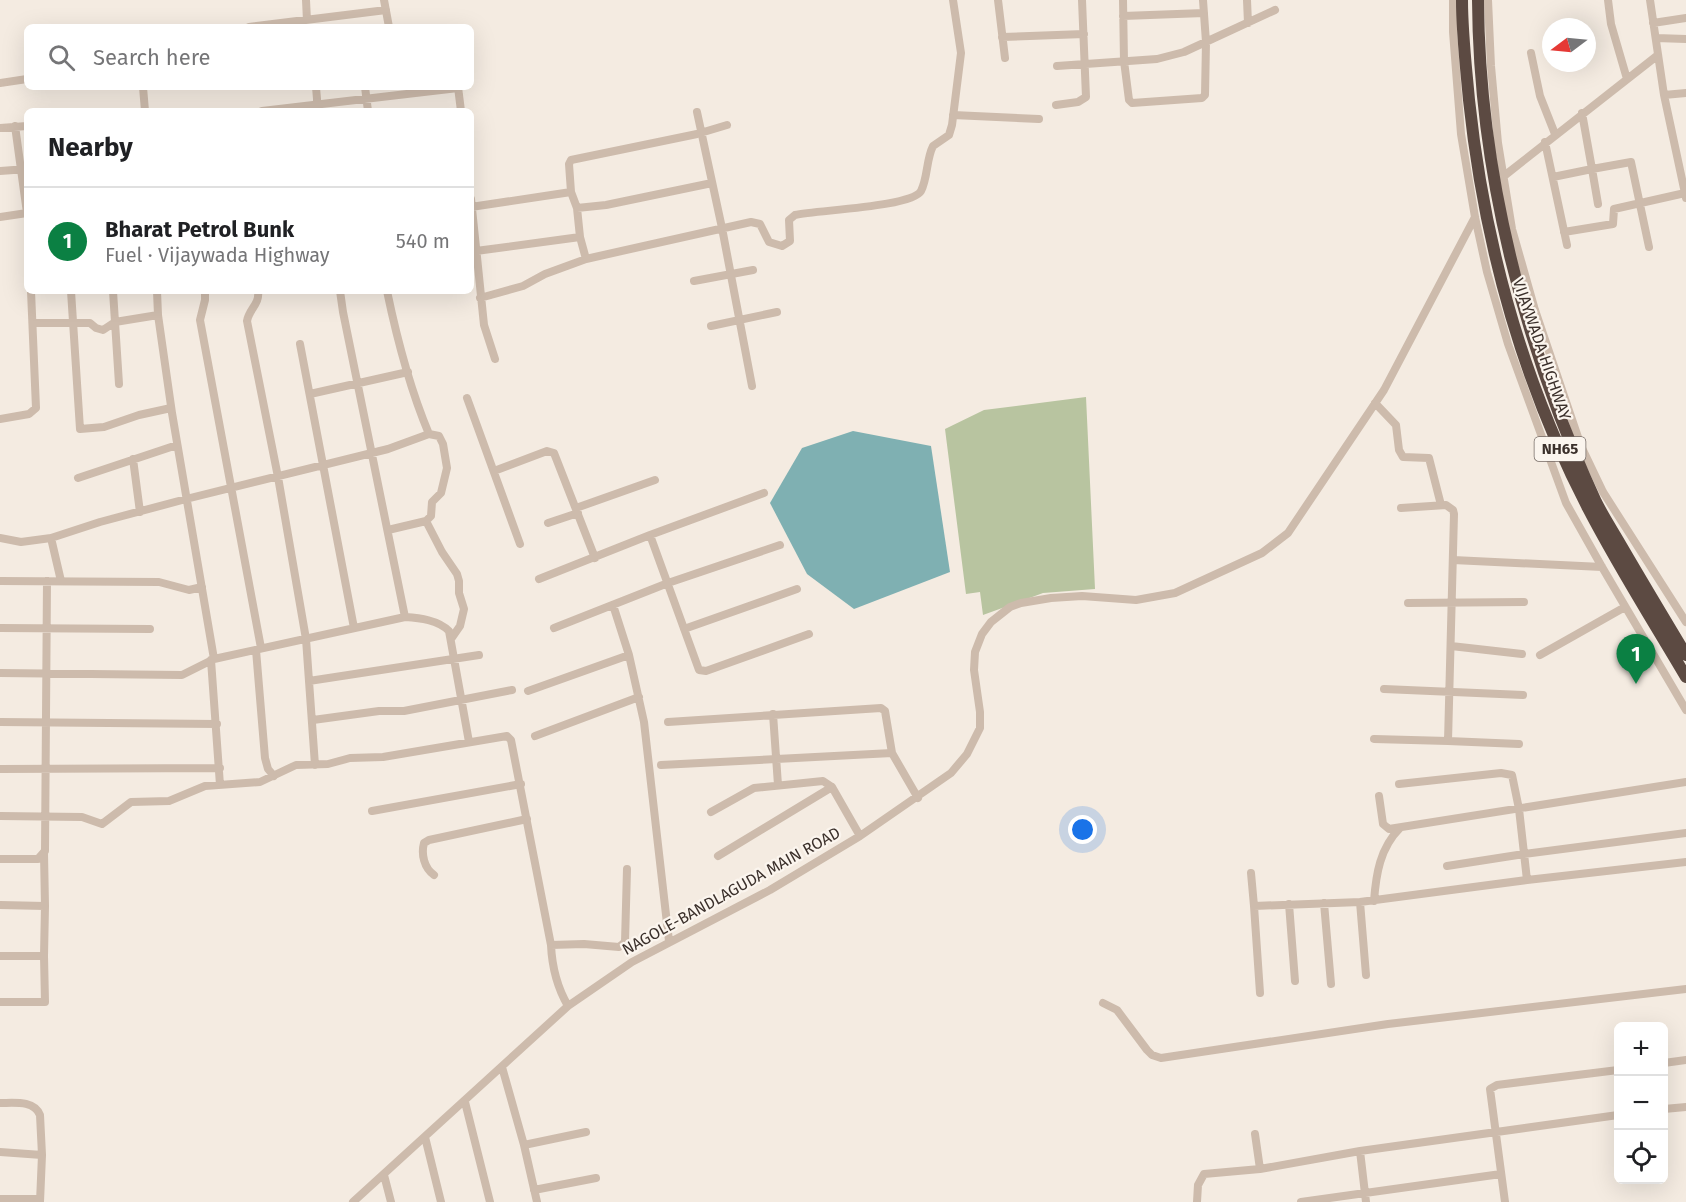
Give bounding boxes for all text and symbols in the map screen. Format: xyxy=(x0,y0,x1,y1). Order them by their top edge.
north arrow xyxy=(1542,18,1596,72)
search box xyxy=(24,24,474,90)
icon: search xyxy=(45,41,78,74)
text: Search here xyxy=(93,44,211,71)
text: Nearby xyxy=(48,132,133,163)
text: Bharat Petrol Bunk xyxy=(105,216,294,243)
text: 1 xyxy=(63,229,72,253)
text: 540 m xyxy=(396,229,450,253)
text: Fuel · Vijaywada Highway xyxy=(105,243,330,267)
street label: VIJAYWADA HIGHWAY xyxy=(1509,276,1575,423)
road number: NH65 xyxy=(1534,437,1586,461)
pin: 1 xyxy=(1616,634,1656,684)
your location xyxy=(1068,815,1097,844)
street label: NAGOLE-BANDLAGUDA MAIN ROAD xyxy=(619,823,843,959)
map controls xyxy=(1614,1022,1668,1184)
button: + xyxy=(1614,1022,1668,1076)
button: − xyxy=(1614,1076,1668,1130)
button: locate xyxy=(1614,1130,1668,1184)

